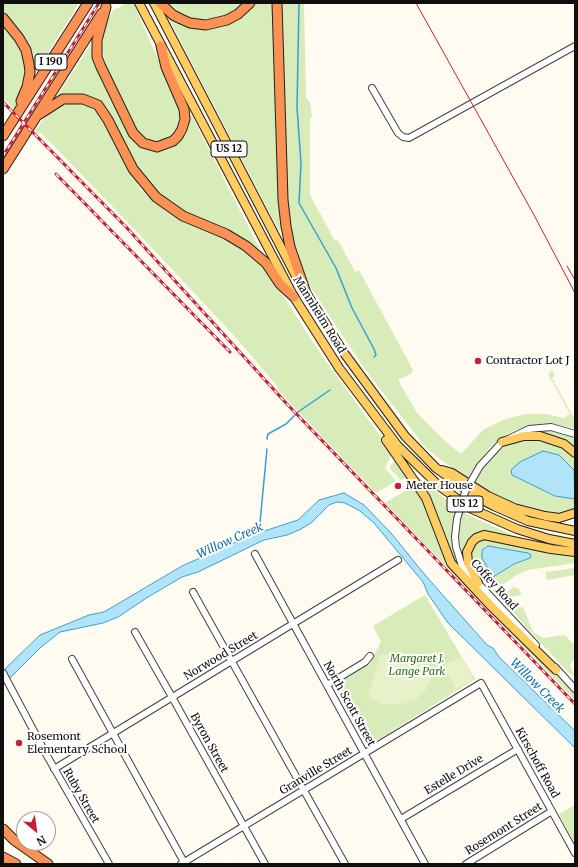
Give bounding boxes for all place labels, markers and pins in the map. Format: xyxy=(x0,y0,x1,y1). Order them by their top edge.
place label: Contractor Lot J xyxy=(486,354,570,368)
marker: Contractor Lot J xyxy=(473,356,483,366)
place label: Meter House xyxy=(406,479,473,493)
marker: Meter House xyxy=(393,481,403,491)
place label: Rosemont Elementary School xyxy=(27,730,127,756)
marker: Rosemont Elementary School xyxy=(14,738,24,748)

